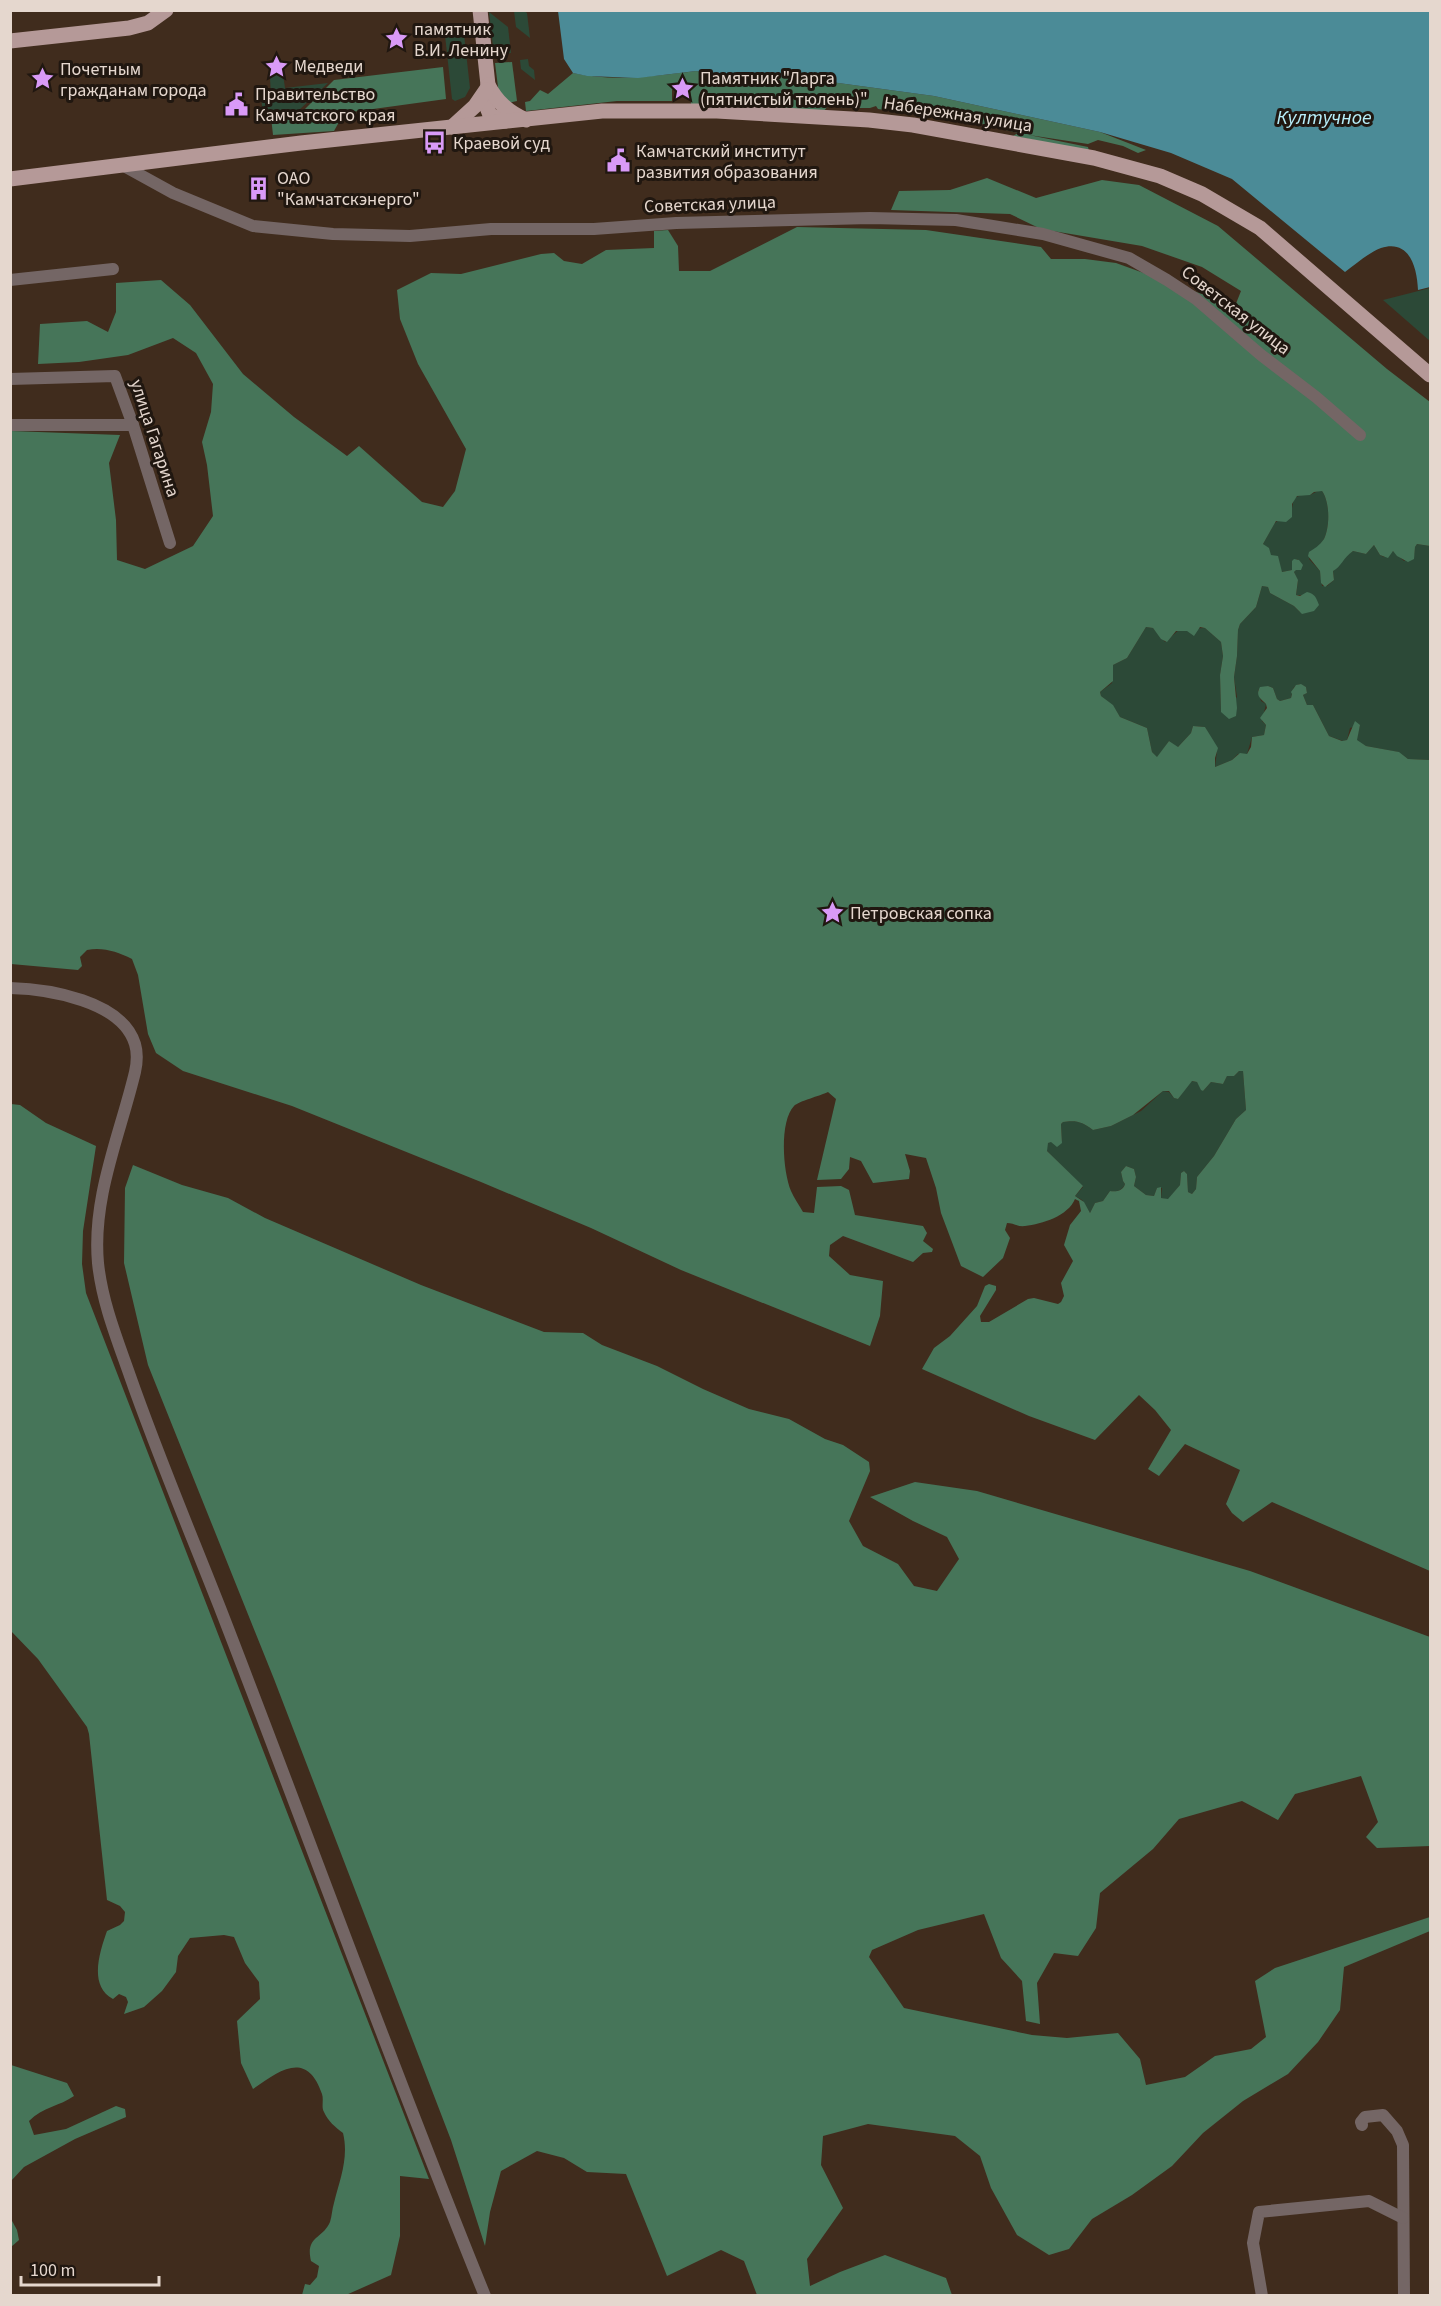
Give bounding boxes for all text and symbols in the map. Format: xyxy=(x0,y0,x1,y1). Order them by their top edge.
place label: памятник В.И. Ленину xyxy=(414,17,509,63)
place icon: памятник В.И. Ленину xyxy=(383,26,409,52)
place icon: Медведи xyxy=(263,53,289,79)
place label: Медведи xyxy=(294,54,363,79)
place label: Почетным гражданам города xyxy=(60,57,207,103)
place icon: Почетным гражданам города xyxy=(29,66,55,92)
place label: Памятник "Ларга (пятнистый тюлень)" xyxy=(700,66,868,112)
place icon: Памятник "Ларга (пятнистый тюлень)" xyxy=(669,75,695,101)
place label: Правительство Камчатского края xyxy=(255,82,396,128)
street label: Набережная улица xyxy=(882,90,1034,139)
public building icon: Правительство Камчатского края xyxy=(224,91,250,117)
water label: Култучное xyxy=(1276,104,1372,132)
bus stop icon: Краевой суд xyxy=(422,130,448,156)
place label: Краевой суд xyxy=(453,131,550,156)
place label: Камчатский институт развития образования xyxy=(636,139,818,185)
public building icon: Камчатский институт развития образования xyxy=(605,148,631,174)
place label: ОАО "Камчатскэнерго" xyxy=(277,166,420,212)
building icon: ОАО "Камчатскэнерго" xyxy=(246,175,272,201)
street label: Советская улица xyxy=(644,190,776,219)
street label: Советская улица xyxy=(1176,260,1295,361)
street label: улица Гагарина xyxy=(124,376,185,500)
place icon: Петровская сопка xyxy=(819,900,845,926)
place label: Петровская сопка xyxy=(850,901,992,926)
scale bar xyxy=(21,2249,159,2287)
text: 100 m xyxy=(30,2258,75,2283)

